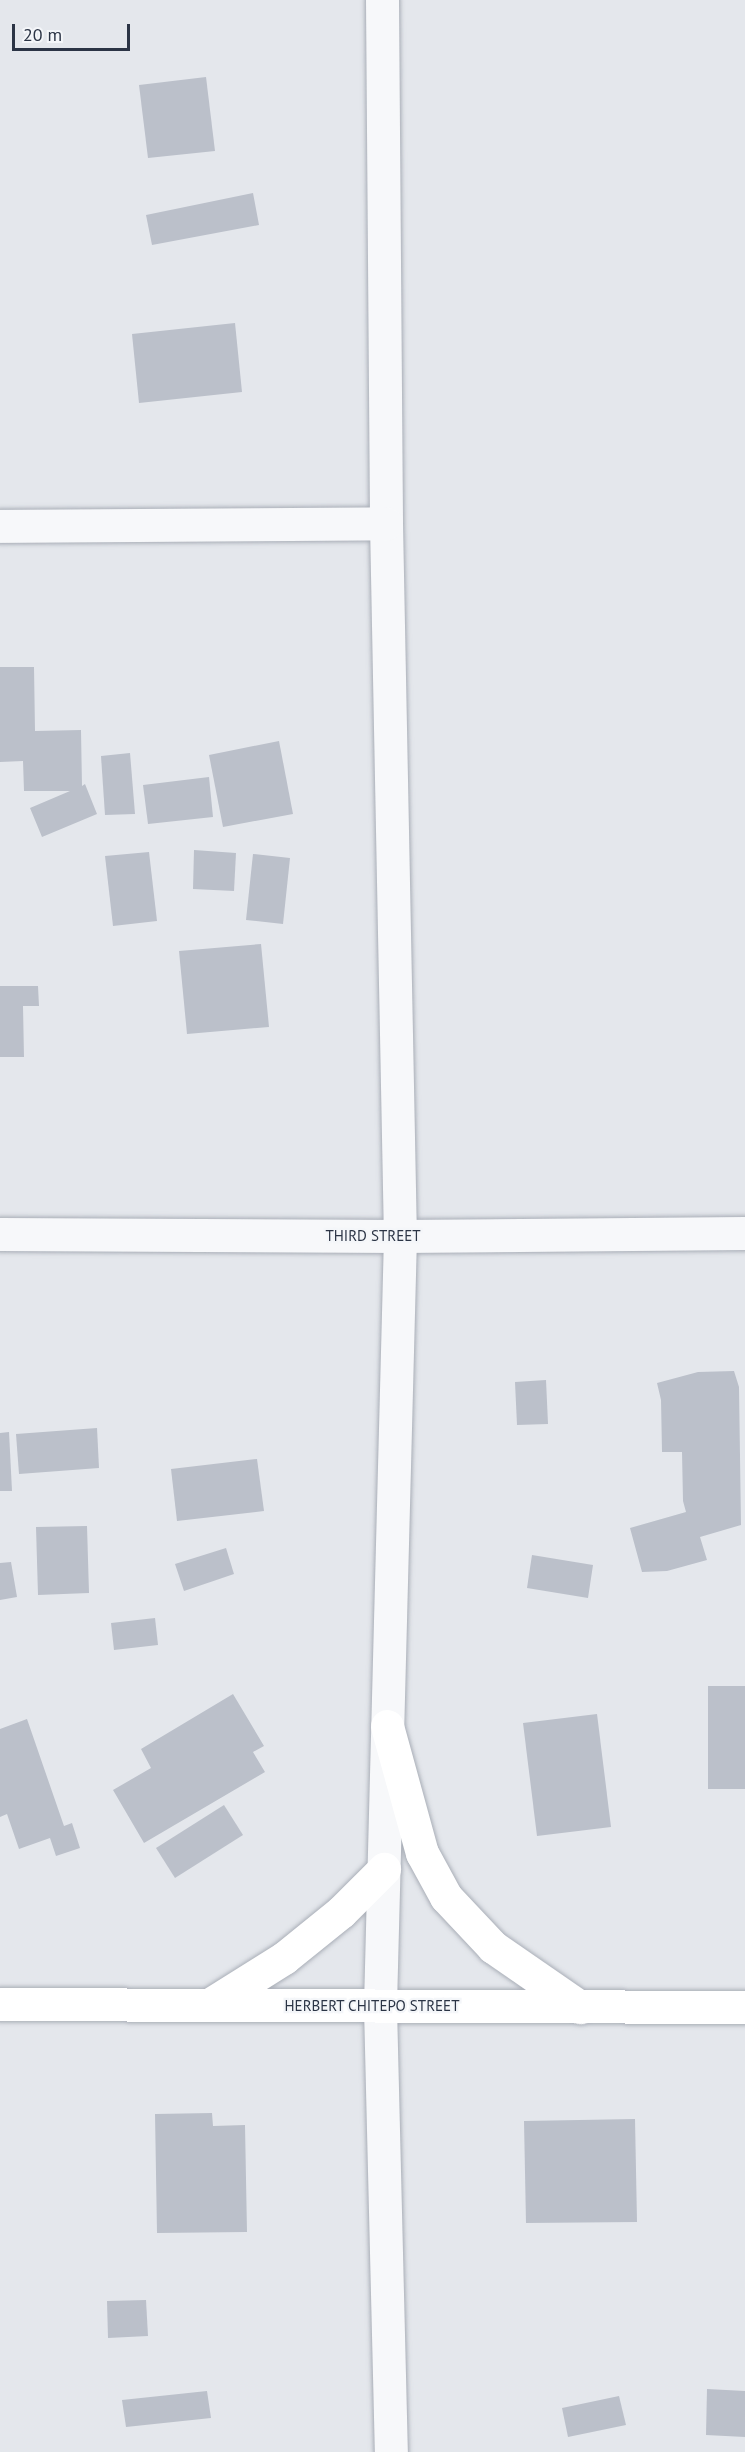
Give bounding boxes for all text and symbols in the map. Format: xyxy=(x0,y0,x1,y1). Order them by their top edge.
scale bar xyxy=(15,12,134,50)
text: 20 m xyxy=(23,23,62,46)
street label: THIRD STREET xyxy=(325,1227,421,1245)
street label: HERBERT CHITEPO STREET xyxy=(284,1997,460,2015)

